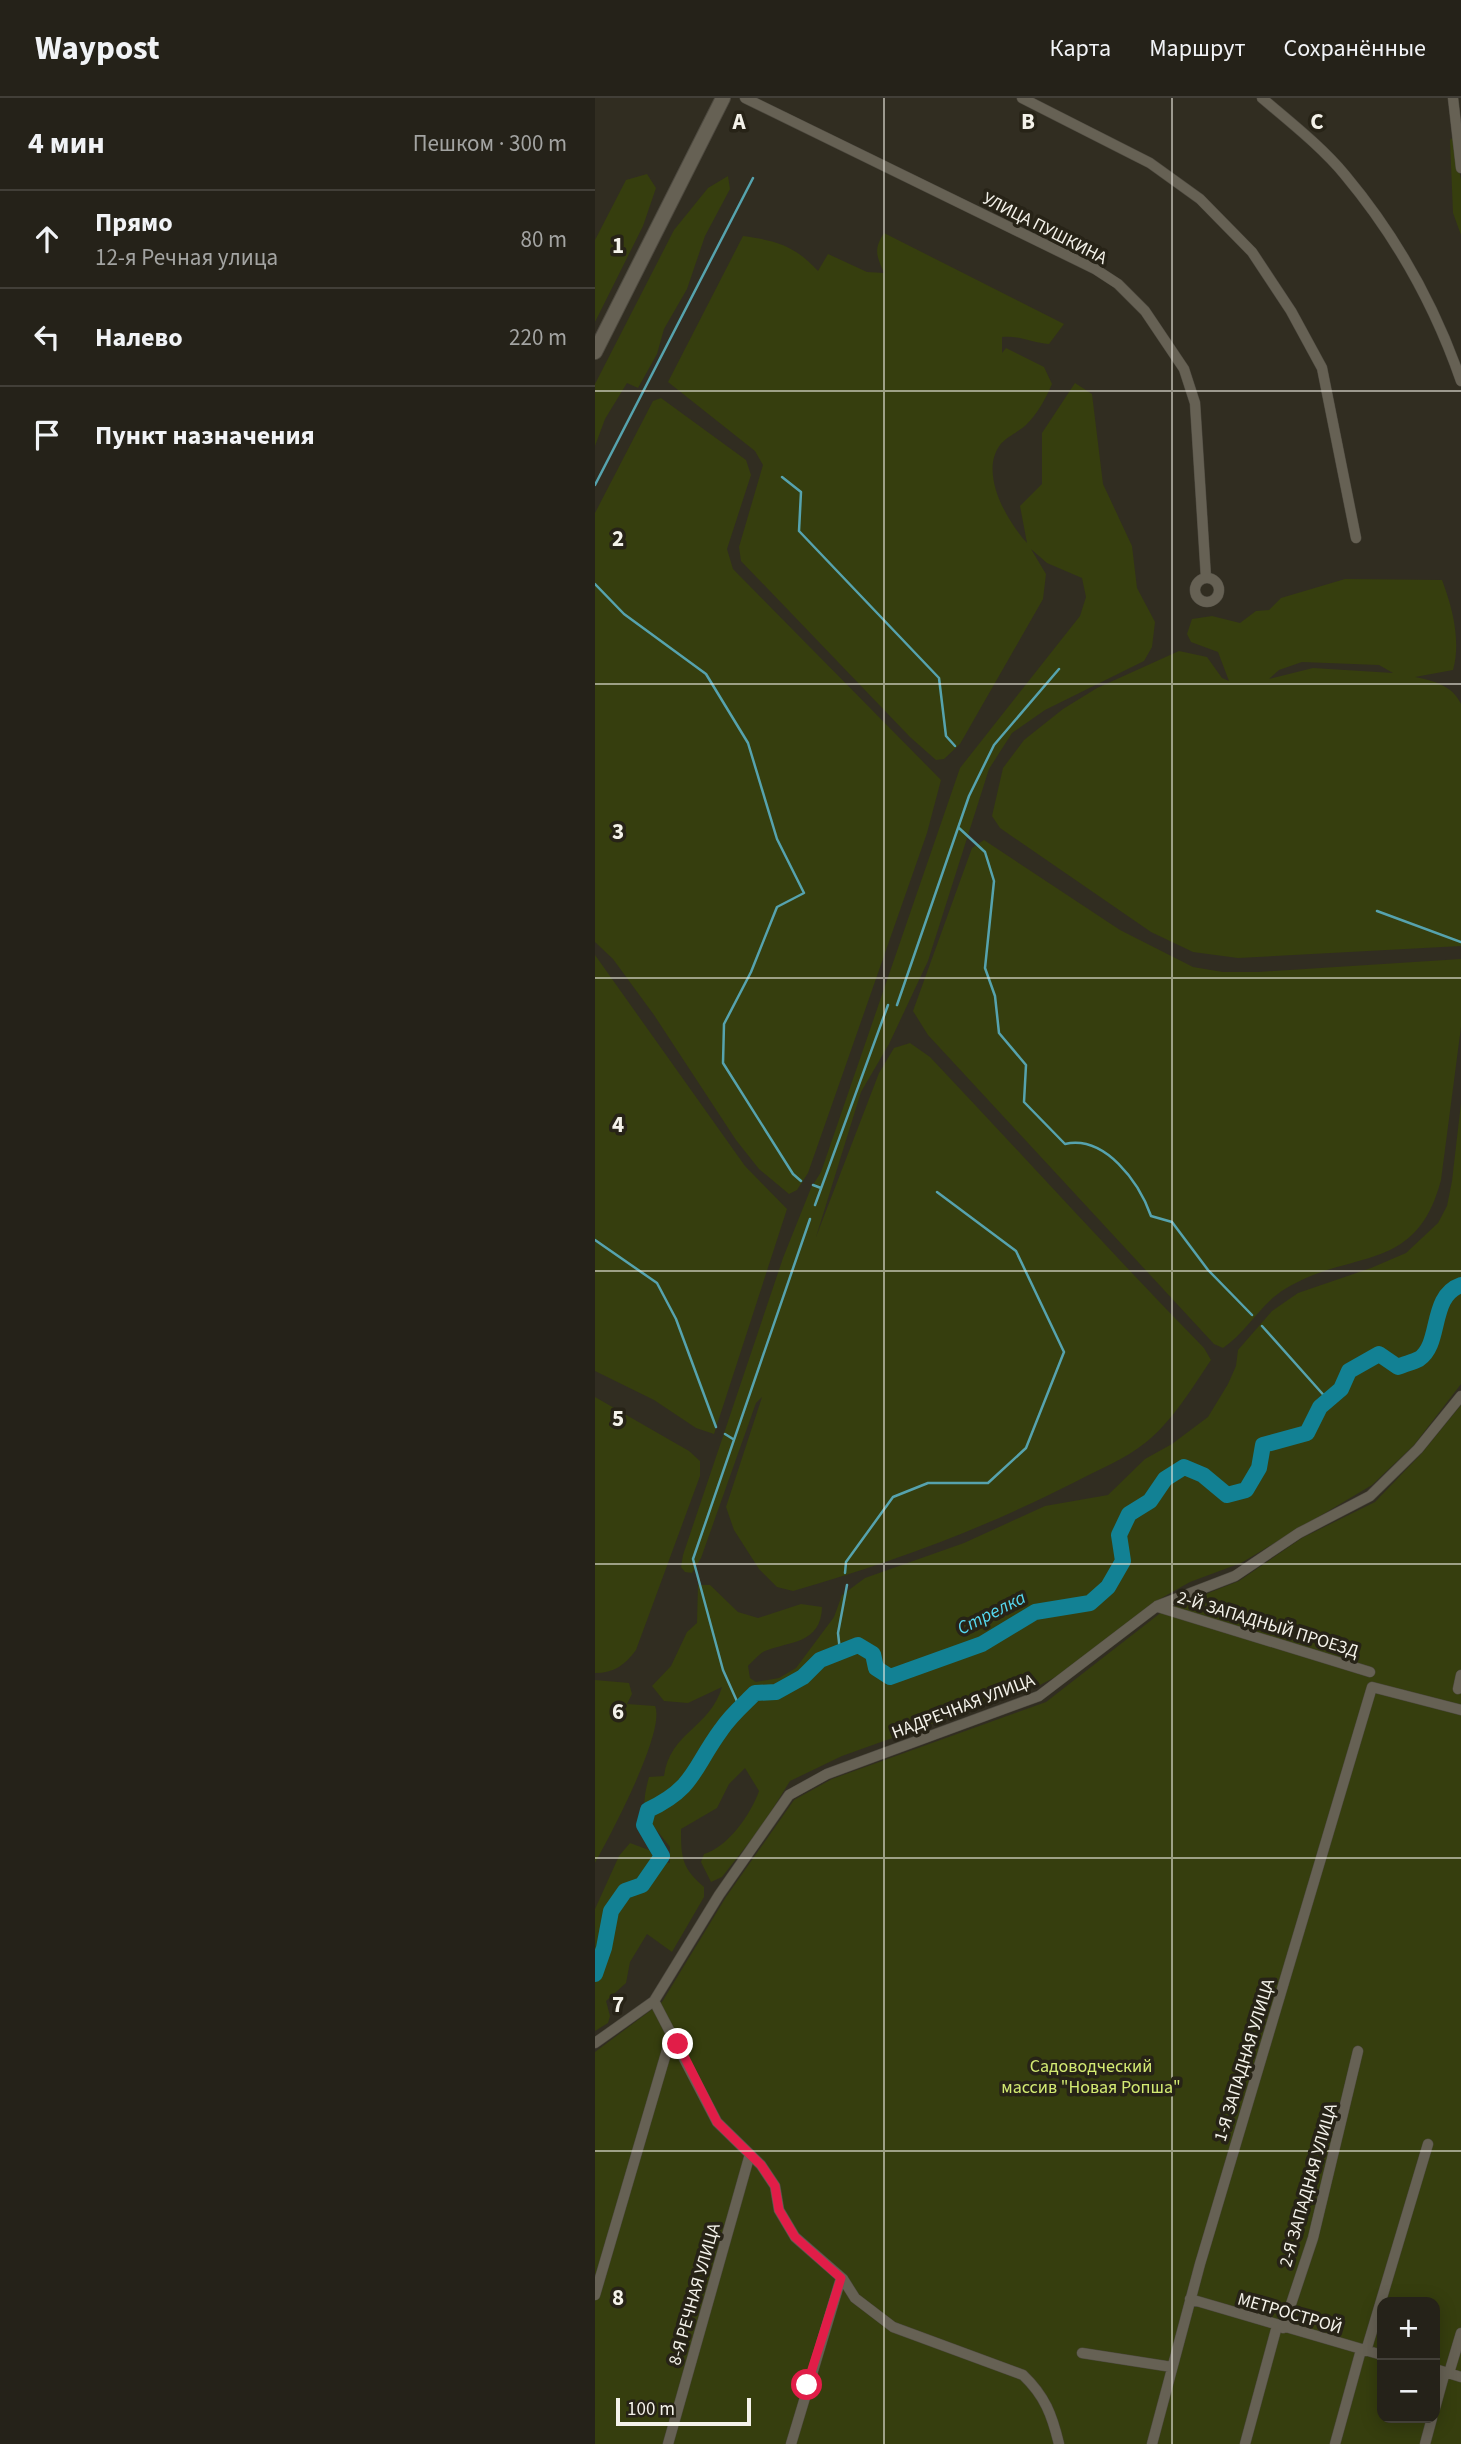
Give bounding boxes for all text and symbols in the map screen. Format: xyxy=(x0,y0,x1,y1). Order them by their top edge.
text: Waypost xyxy=(35,25,160,72)
text: Карта xyxy=(1050,31,1111,66)
text: Маршрут xyxy=(1149,31,1245,66)
text: Сохранённые xyxy=(1283,31,1426,66)
text: A xyxy=(731,105,746,138)
text: B xyxy=(1021,105,1035,138)
text: C xyxy=(1310,105,1324,138)
text: 4 мин xyxy=(28,122,105,165)
text: Пешком · 300 m xyxy=(413,127,567,160)
street label: УЛИЦА ПУШКИНА xyxy=(978,186,1112,271)
text: Прямо xyxy=(95,204,173,241)
icon: ahead xyxy=(28,220,66,258)
text: 80 m xyxy=(520,223,567,256)
text: 1 xyxy=(612,229,624,262)
text: 12-я Речная улица xyxy=(95,241,278,274)
icon: left xyxy=(28,318,66,356)
text: Налево xyxy=(95,319,183,356)
text: 220 m xyxy=(509,321,567,354)
icon: arrive xyxy=(28,416,66,454)
text: Пункт назначения xyxy=(95,417,315,454)
text: 2 xyxy=(612,522,624,555)
text: 3 xyxy=(612,815,624,848)
text: 4 xyxy=(612,1108,624,1141)
text: 5 xyxy=(612,1402,624,1435)
water label: Стрелка xyxy=(953,1585,1031,1642)
street label: 2-Й ЗАПАДНЫЙ ПРОЕЗД xyxy=(1174,1585,1362,1664)
street label: НАДРЕЧНАЯ УЛИЦА xyxy=(888,1668,1039,1745)
text: 6 xyxy=(612,1695,624,1728)
street label: 1-Я ЗАПАДНАЯ УЛИЦА xyxy=(1208,1975,1281,2145)
text: 7 xyxy=(612,1988,624,2021)
route end xyxy=(662,2028,693,2059)
park label: Садоводческий массив "Новая Ропша" xyxy=(1001,2054,1181,2100)
street label: 2-Я ЗАПАДНАЯ УЛИЦА xyxy=(1273,2100,1344,2270)
street label: 8-Я РЕЧНАЯ УЛИЦА xyxy=(662,2220,727,2368)
text: 8 xyxy=(612,2281,624,2314)
street label: МЕТРОСТРОЙ xyxy=(1235,2287,1345,2340)
map controls xyxy=(1377,2297,1440,2423)
button: + xyxy=(1377,2297,1440,2360)
button: − xyxy=(1377,2360,1440,2423)
route start xyxy=(791,2369,822,2400)
scale bar xyxy=(616,2395,751,2427)
text: 100 m xyxy=(627,2396,675,2423)

